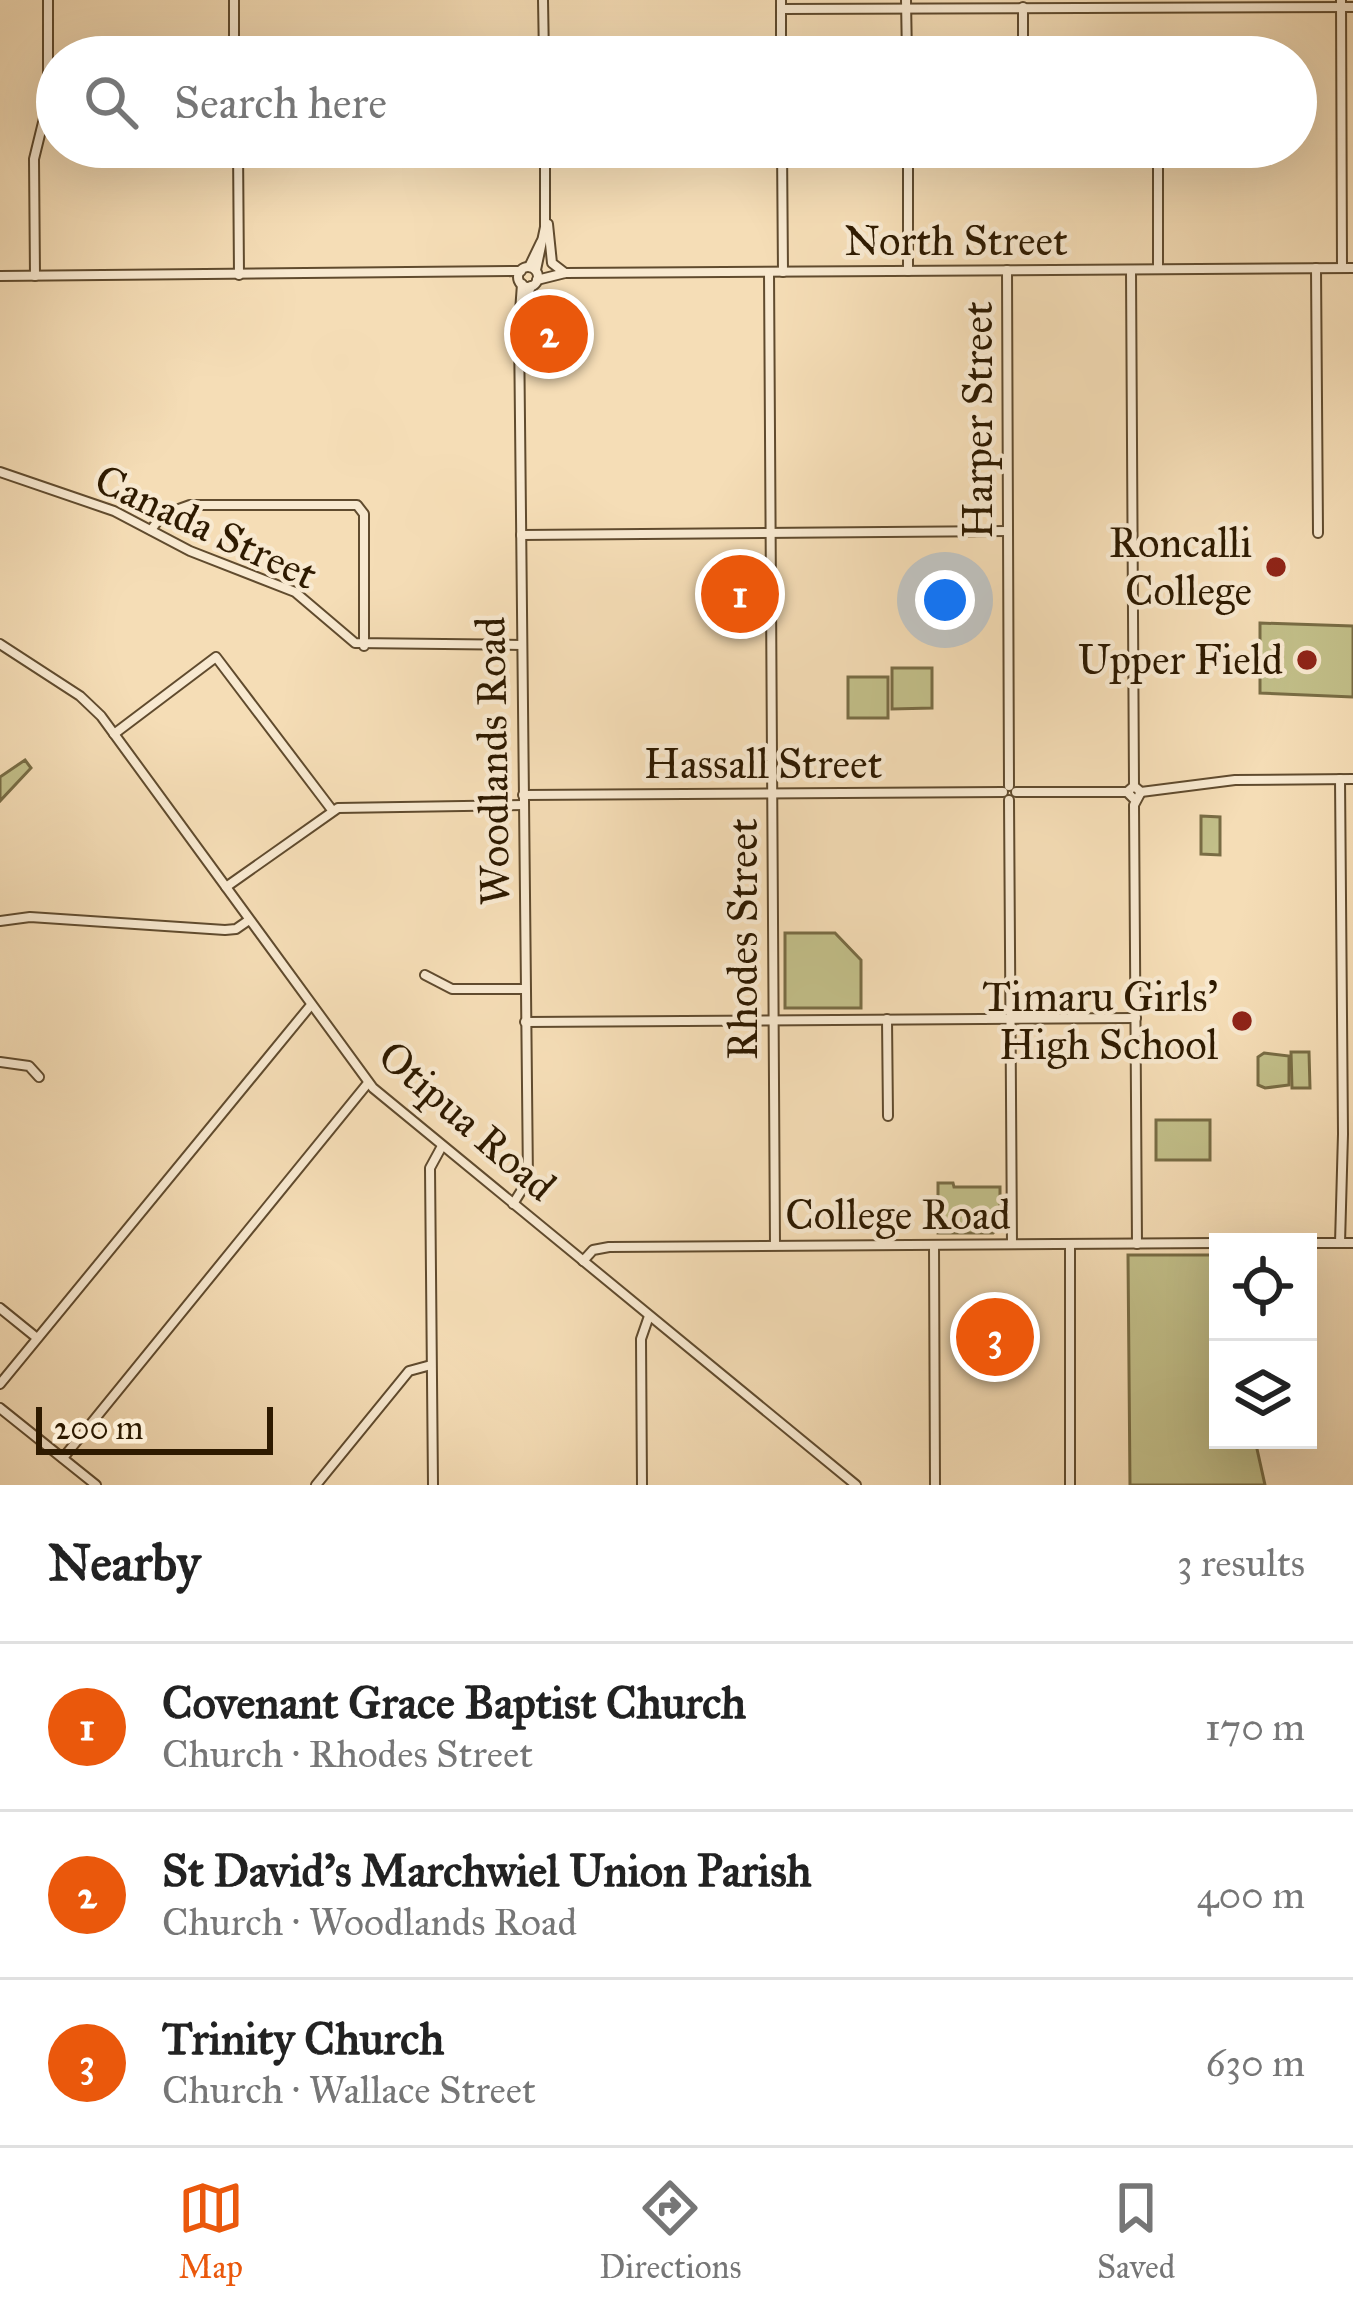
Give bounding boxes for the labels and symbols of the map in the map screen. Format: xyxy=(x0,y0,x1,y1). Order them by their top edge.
street label: North Street xyxy=(844,215,1068,267)
pin: 2 xyxy=(510,289,588,379)
street label: Harper Street xyxy=(952,301,1004,539)
street label: Canada Street xyxy=(87,453,325,601)
place label: Roncalli College xyxy=(1109,517,1252,617)
pin: 1 xyxy=(701,549,779,639)
marker: Roncalli College xyxy=(1263,554,1289,580)
your location xyxy=(915,570,975,630)
street label: Woodlands Road xyxy=(464,616,522,906)
place label: Upper Field xyxy=(1078,634,1283,686)
marker: Upper Field xyxy=(1294,647,1320,673)
street label: Hassall Street xyxy=(644,738,882,790)
street label: Rhodes Street xyxy=(717,818,769,1060)
place label: Timaru Girls' High School xyxy=(982,971,1219,1071)
marker: Timaru Girls' High School xyxy=(1229,1008,1255,1034)
street label: Otipua Road xyxy=(368,1030,566,1212)
street label: College Road xyxy=(785,1189,1011,1241)
pin: 3 xyxy=(956,1292,1034,1382)
scale bar xyxy=(36,1401,273,1454)

